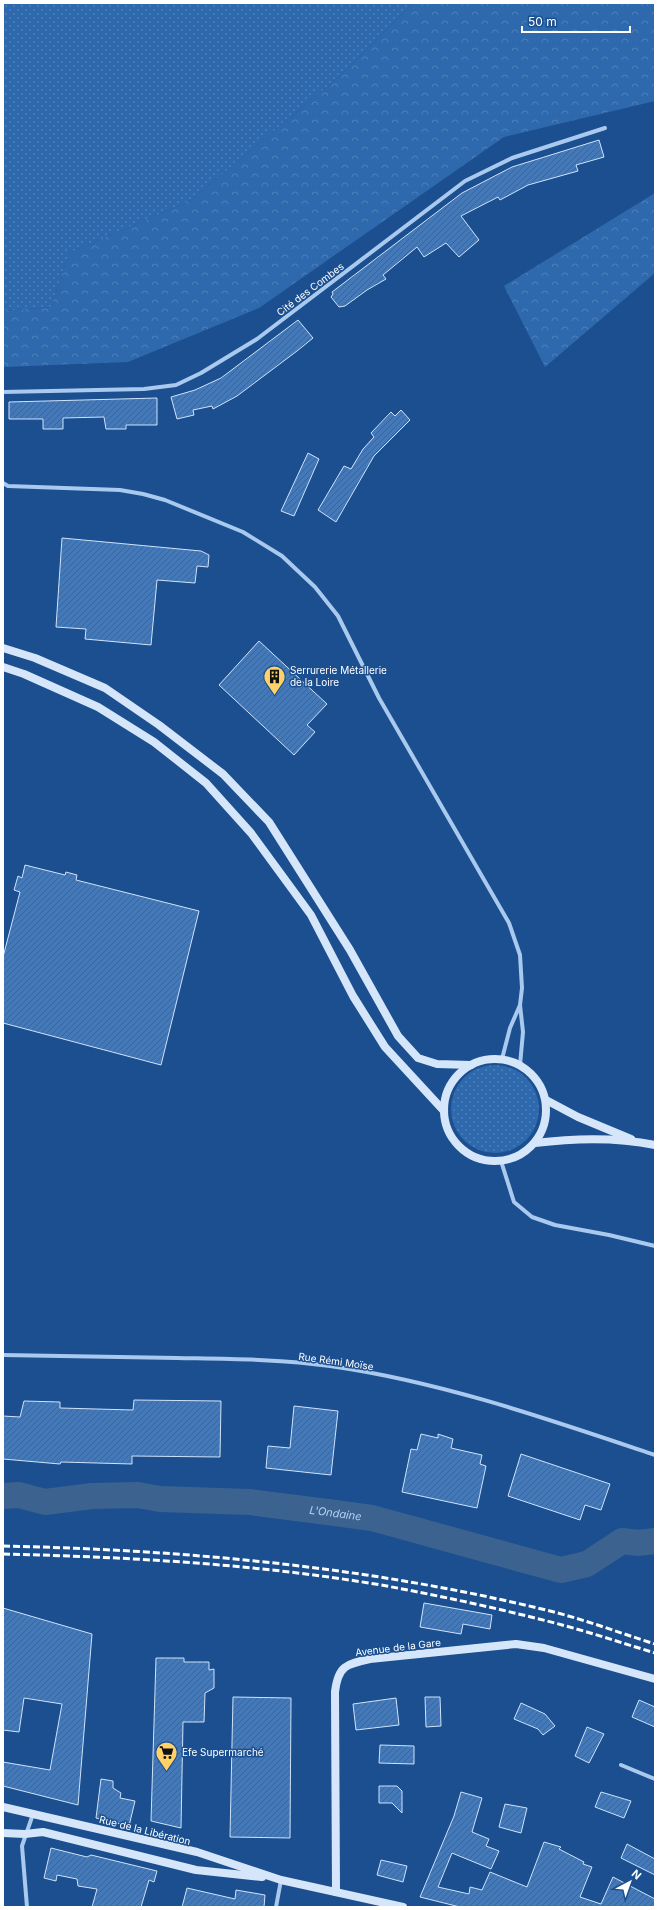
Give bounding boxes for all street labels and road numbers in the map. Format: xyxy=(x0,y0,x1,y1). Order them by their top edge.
street label: Cité des Combes xyxy=(274,260,346,318)
street label: Rue Rémi Moïse xyxy=(298,1350,374,1372)
street label: Avenue de la Gare xyxy=(355,1636,442,1658)
street label: Rue de la Libération xyxy=(98,1813,192,1847)

